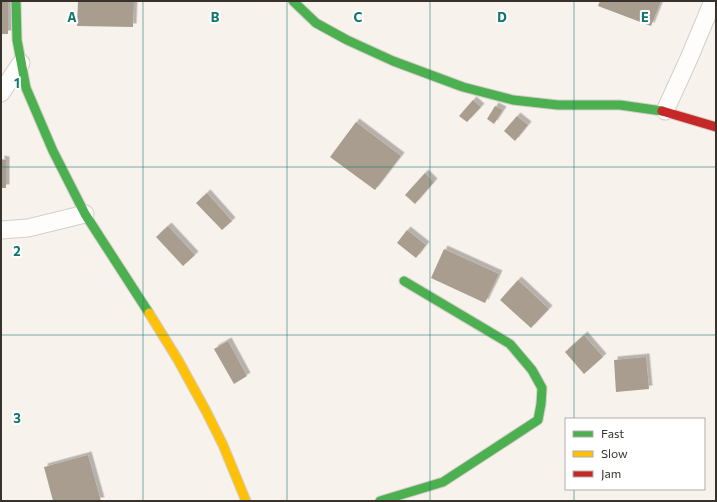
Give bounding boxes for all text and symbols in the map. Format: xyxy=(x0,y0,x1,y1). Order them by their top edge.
text: A xyxy=(67,9,77,25)
text: B xyxy=(211,9,220,25)
text: C xyxy=(354,9,363,25)
text: D xyxy=(497,9,507,25)
text: E xyxy=(641,9,649,25)
text: 1 xyxy=(14,75,20,91)
text: 2 xyxy=(13,243,21,259)
text: 3 xyxy=(13,410,21,426)
legend xyxy=(565,418,705,490)
text: Fast xyxy=(601,426,624,440)
text: Slow xyxy=(601,446,628,460)
text: Jam xyxy=(601,466,621,481)

